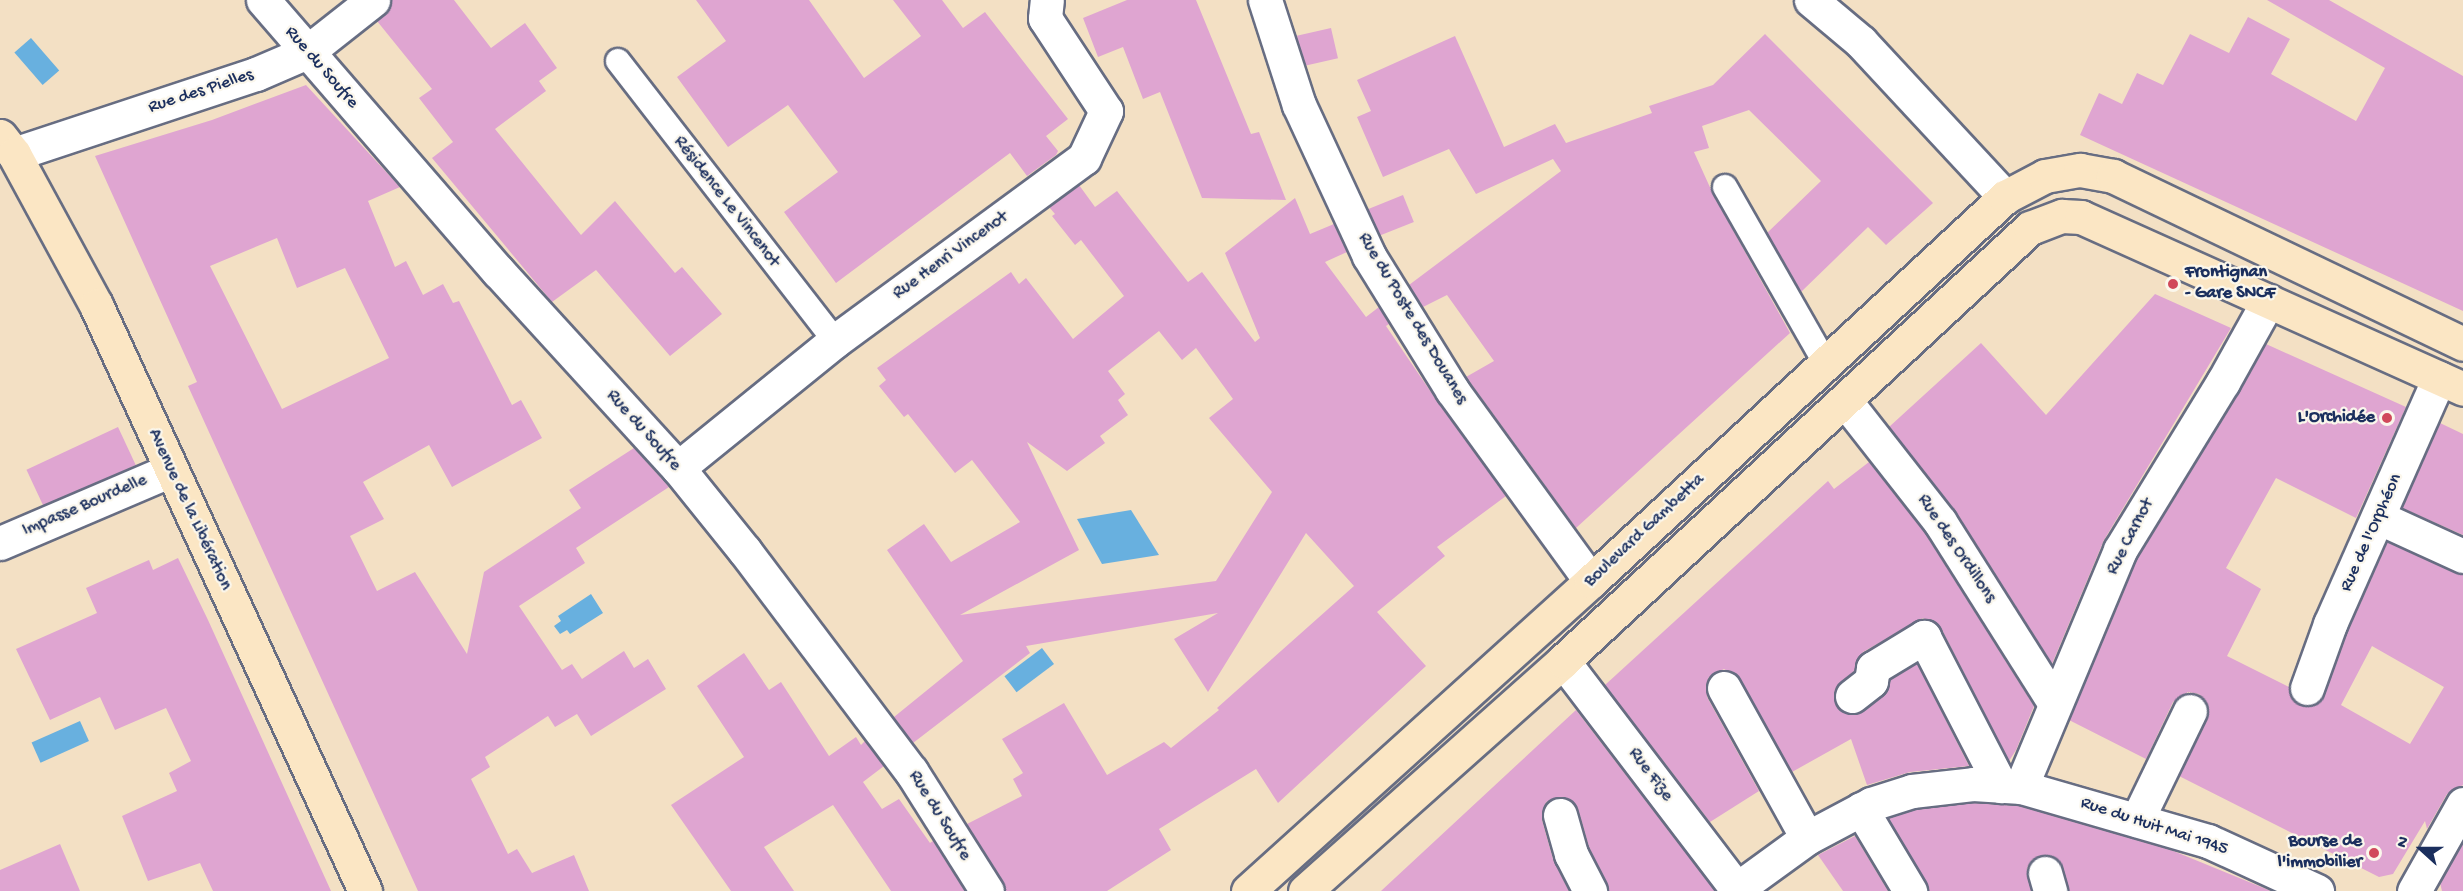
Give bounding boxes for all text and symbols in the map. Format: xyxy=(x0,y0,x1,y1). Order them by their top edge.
street label: Rue du Soufre xyxy=(279,22,363,114)
street label: Rue des Pielles xyxy=(146,65,256,119)
street label: Résidence Le Vincenot xyxy=(668,132,784,272)
street label: Rue Henri Vincenot xyxy=(889,207,1013,305)
street label: Rue du Poste des Douanes xyxy=(1352,229,1472,409)
place label: Frontignan - Gare SNCF xyxy=(2185,263,2275,306)
marker: Frontignan - Gare SNCF xyxy=(2166,277,2180,291)
street label: Rue du Soufre xyxy=(601,386,685,476)
place label: L'Orchidée xyxy=(2298,407,2375,429)
marker: L'Orchidée xyxy=(2380,411,2394,425)
street label: Avenue de la Libération xyxy=(142,426,236,594)
street label: Impasse Bourdelle xyxy=(19,470,151,542)
street label: Boulevard Gambetta xyxy=(1580,470,1710,592)
street label: Rue de l'Orphéon xyxy=(2336,471,2408,595)
street label: Rue des Ordillons xyxy=(1912,491,2000,607)
street label: Rue Carnot xyxy=(2103,495,2159,579)
street label: Rue Fize xyxy=(1623,744,1677,806)
street label: Rue du Soufre xyxy=(903,767,975,865)
street label: Rue du Huit Mai 1945 xyxy=(2078,793,2230,861)
north arrow xyxy=(2391,819,2451,879)
place label: Bourse de l'immobilier xyxy=(2278,832,2362,874)
text: N xyxy=(2393,834,2414,851)
marker: Bourse de l'immobilier xyxy=(2367,846,2381,860)

